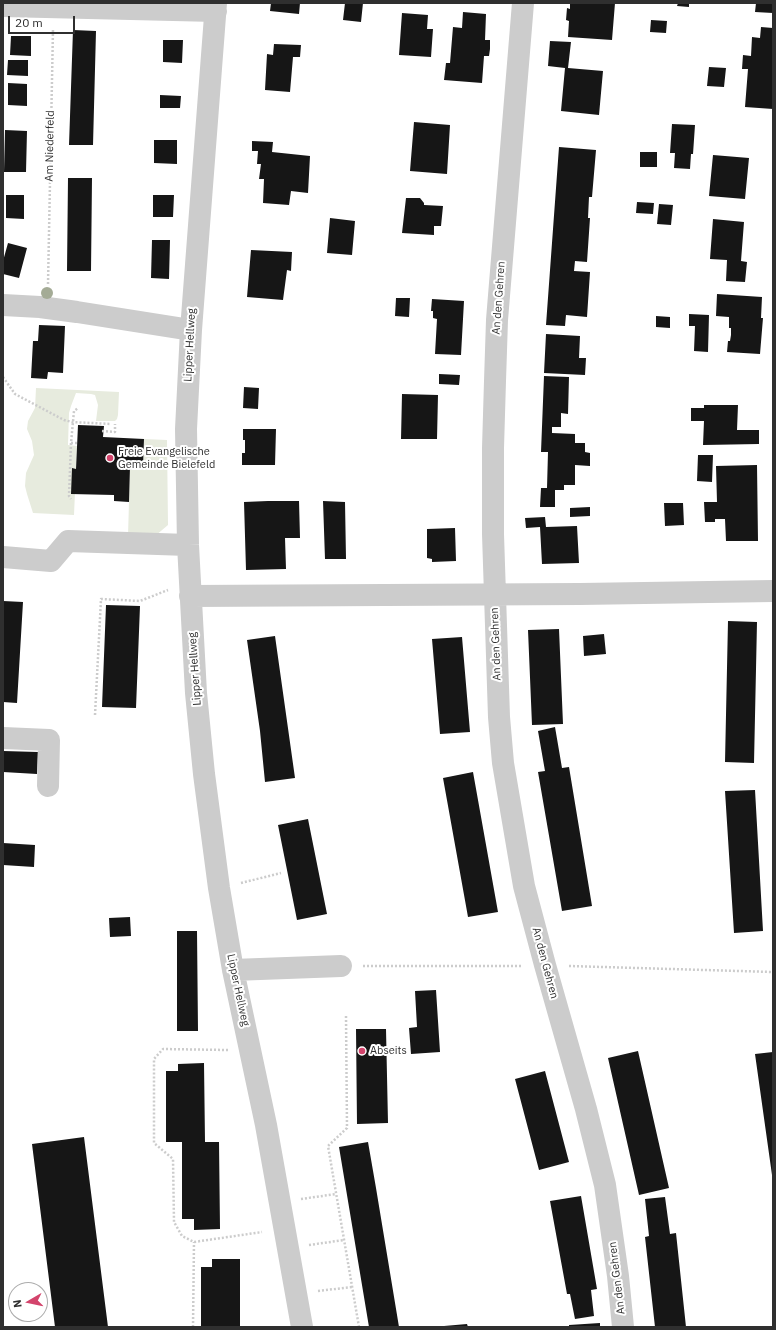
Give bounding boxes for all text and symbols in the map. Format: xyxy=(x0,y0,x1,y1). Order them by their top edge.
scale bar xyxy=(10,8,77,34)
text: 20 m xyxy=(15,15,43,30)
street label: Am Niederfeld xyxy=(43,110,57,182)
street label: An den Gehren xyxy=(490,261,508,335)
street label: Lipper Hellweg xyxy=(181,308,199,382)
place label: Freie Evangelische Gemeinde Bielefeld xyxy=(118,445,215,471)
marker: Freie Evangelische Gemeinde Bielefeld xyxy=(105,453,115,463)
street label: An den Gehren xyxy=(488,607,504,681)
street label: Lipper Hellweg xyxy=(186,632,204,706)
street label: An den Gehren xyxy=(529,926,561,1000)
street label: Lipper Hellweg xyxy=(224,953,252,1027)
place label: Abseits xyxy=(370,1044,407,1058)
marker: Abseits xyxy=(357,1046,367,1056)
street label: An den Gehren xyxy=(606,1241,628,1315)
north arrow xyxy=(8,1282,48,1322)
text: N xyxy=(10,1299,25,1309)

